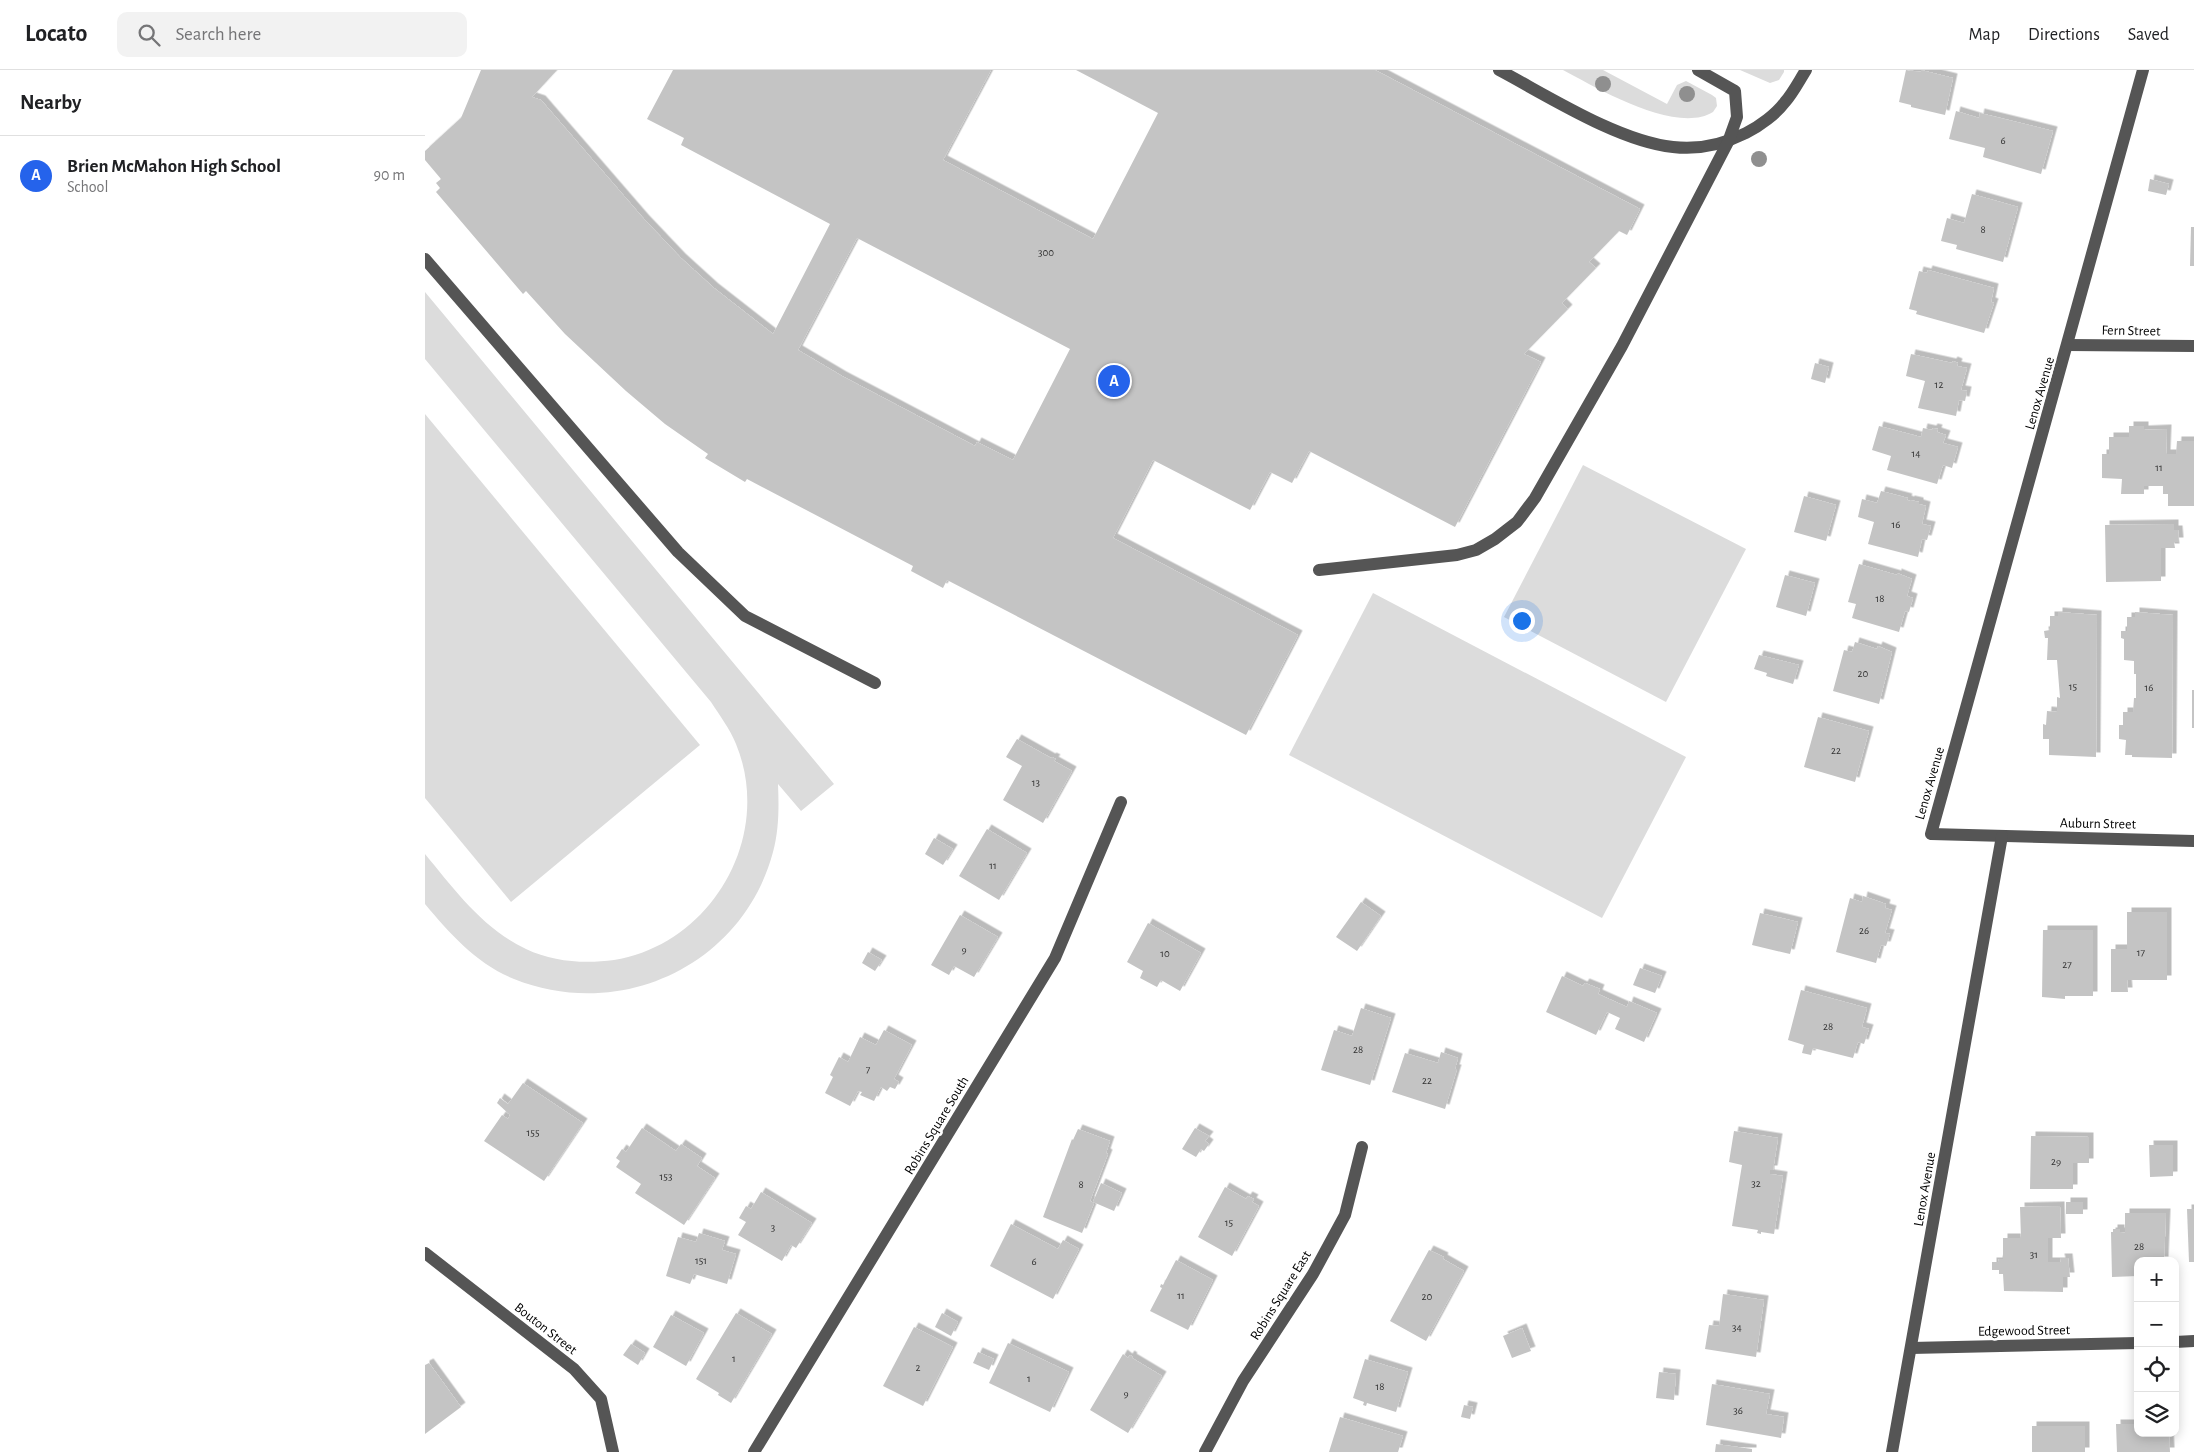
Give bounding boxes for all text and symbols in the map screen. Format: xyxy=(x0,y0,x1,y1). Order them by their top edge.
search box xyxy=(117,12,467,57)
icon: search xyxy=(135,21,163,49)
text: Locato xyxy=(25,22,87,46)
text: Search here xyxy=(175,25,261,44)
text: Map xyxy=(1969,26,2000,44)
text: Directions xyxy=(2028,26,2100,44)
text: Saved xyxy=(2128,26,2169,44)
text: Nearby xyxy=(20,92,81,113)
house number: 6 xyxy=(2000,135,2006,146)
text: Brien McMahon High School xyxy=(67,157,281,176)
text: A xyxy=(31,167,41,183)
text: 90 m xyxy=(374,167,405,183)
text: School xyxy=(67,179,108,195)
house number: 8 xyxy=(1980,224,1986,235)
house number: 300 xyxy=(1038,247,1054,258)
street label: Fern Street xyxy=(2101,323,2161,339)
street label: Lenox Avenue xyxy=(2023,355,2057,431)
pin: A xyxy=(1098,362,1130,400)
house number: 12 xyxy=(1935,379,1943,390)
house number: 14 xyxy=(1911,448,1921,459)
house number: 11 xyxy=(2155,462,2163,473)
house number: 16 xyxy=(1892,519,1900,530)
house number: 18 xyxy=(1876,593,1885,604)
your location xyxy=(1509,608,1535,634)
house number: 20 xyxy=(1858,668,1869,679)
house number: 15 xyxy=(2069,681,2078,692)
house number: 16 xyxy=(2145,682,2153,693)
house number: 22 xyxy=(1831,745,1841,756)
street label: Lenox Avenue xyxy=(1913,745,1947,821)
house number: 13 xyxy=(1032,777,1041,788)
street label: Auburn Street xyxy=(2060,816,2137,832)
house number: 11 xyxy=(989,860,997,871)
house number: 26 xyxy=(1859,925,1869,936)
house number: 9 xyxy=(961,944,967,955)
house number: 17 xyxy=(2137,947,2146,958)
house number: 10 xyxy=(1160,948,1170,959)
house number: 27 xyxy=(2062,959,2072,970)
house number: 28 xyxy=(1823,1021,1833,1032)
house number: 28 xyxy=(1353,1044,1363,1055)
house number: 7 xyxy=(866,1064,871,1075)
street label: Robins Square South xyxy=(902,1074,972,1177)
house number: 22 xyxy=(1422,1075,1432,1086)
house number: 155 xyxy=(527,1127,540,1138)
street label: Lenox Avenue xyxy=(1912,1151,1938,1227)
house number: 29 xyxy=(2051,1156,2061,1167)
house number: 153 xyxy=(660,1171,673,1182)
house number: 32 xyxy=(1751,1178,1761,1189)
house number: 8 xyxy=(1078,1179,1084,1190)
house number: 15 xyxy=(1225,1217,1234,1228)
house number: 3 xyxy=(771,1222,776,1233)
house number: 28 xyxy=(2134,1241,2144,1252)
street label: Robins Square East xyxy=(1248,1248,1314,1343)
house number: 31 xyxy=(2030,1249,2038,1260)
house number: 151 xyxy=(695,1255,707,1266)
house number: 6 xyxy=(1031,1256,1037,1267)
map controls xyxy=(2134,1257,2179,1437)
button: + xyxy=(2134,1257,2179,1302)
house number: 11 xyxy=(1177,1290,1185,1301)
house number: 20 xyxy=(1422,1291,1433,1302)
street label: Bouton Street xyxy=(512,1300,580,1358)
button: − xyxy=(2134,1302,2179,1347)
house number: 34 xyxy=(1732,1322,1742,1333)
street label: Edgewood Street xyxy=(1978,1323,2071,1339)
button: locate xyxy=(2134,1347,2179,1392)
house number: 1 xyxy=(732,1353,736,1364)
house number: 2 xyxy=(915,1362,921,1373)
house number: 1 xyxy=(1027,1373,1031,1384)
house number: 18 xyxy=(1376,1381,1385,1392)
house number: 9 xyxy=(1123,1388,1129,1399)
button: layers xyxy=(2134,1392,2179,1437)
house number: 36 xyxy=(1733,1405,1743,1416)

